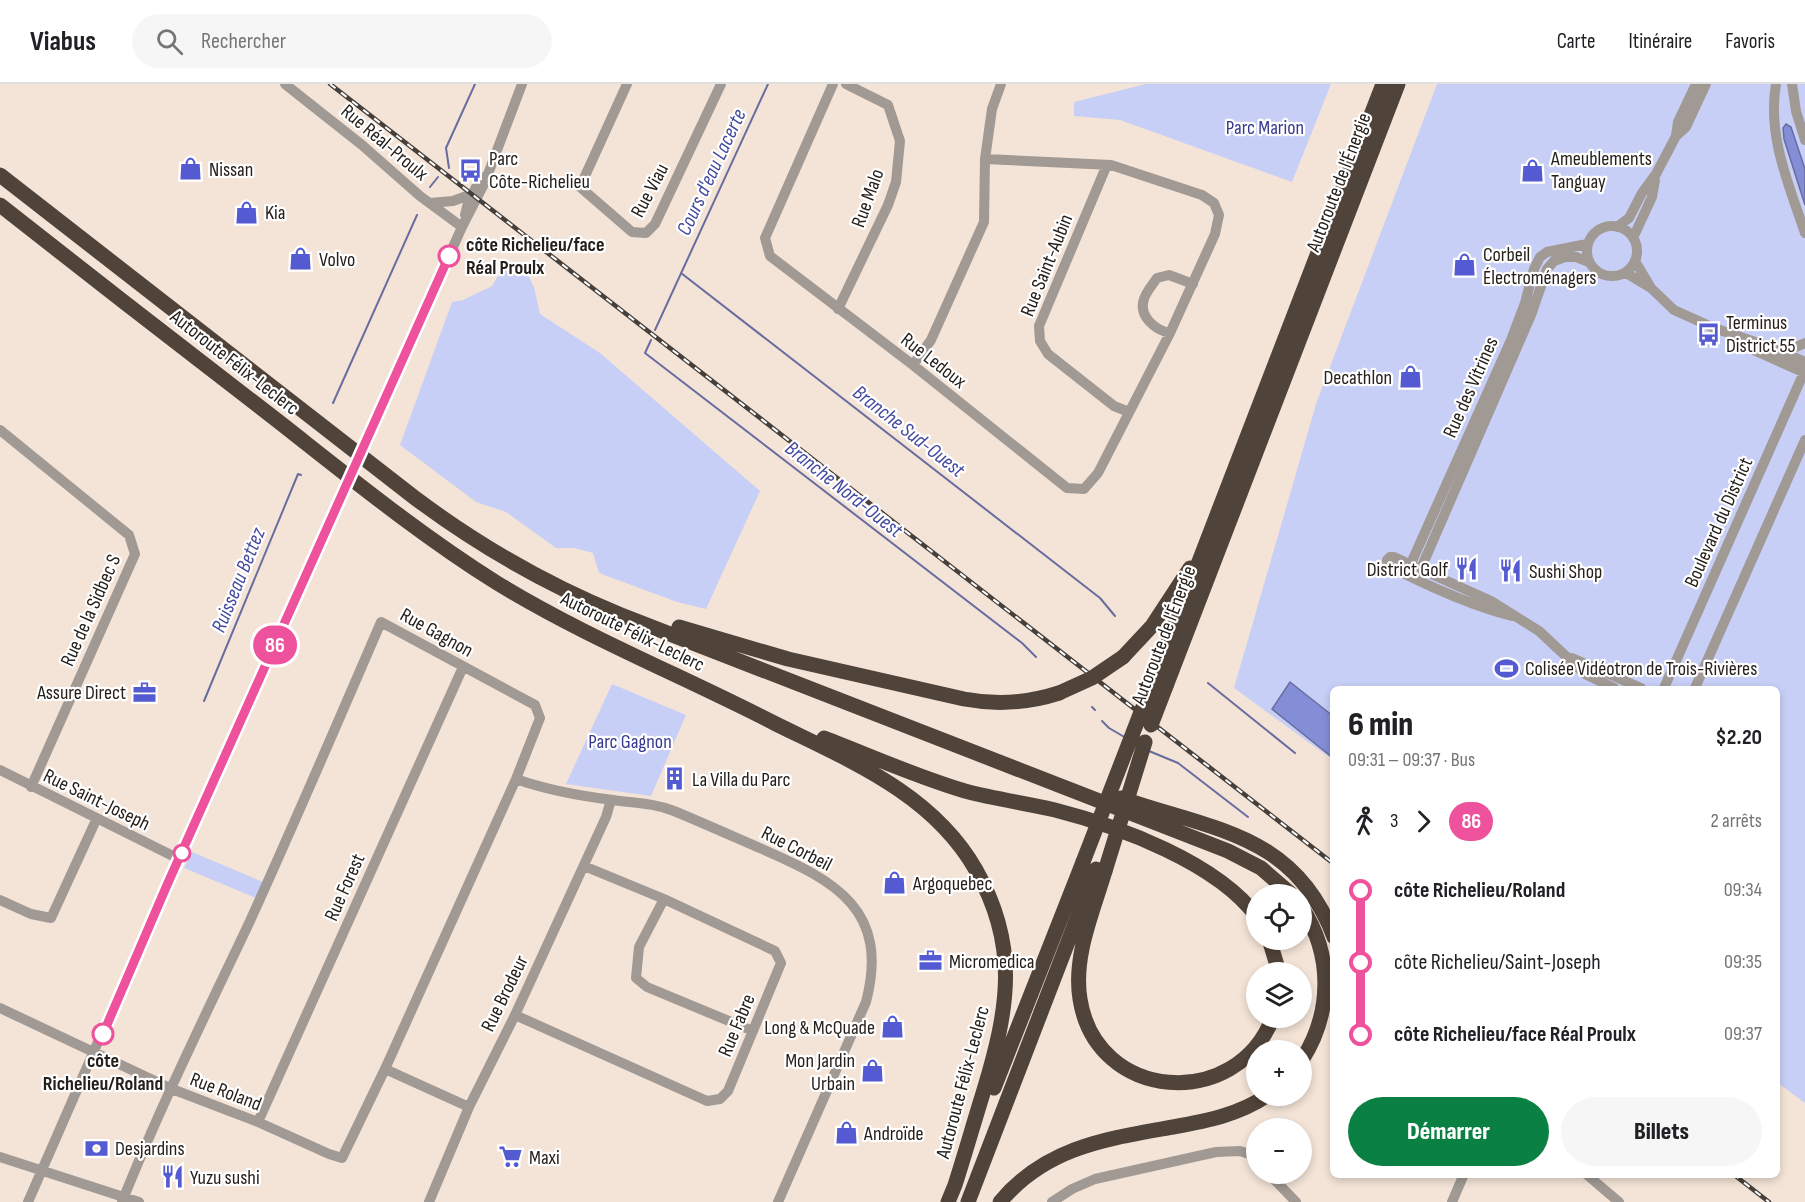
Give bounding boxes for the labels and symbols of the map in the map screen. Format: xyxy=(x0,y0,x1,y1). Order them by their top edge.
street label: Rue Réal-Proulx xyxy=(336,99,433,186)
water label: Cours d'eau Lacerte xyxy=(671,105,752,239)
street label: Autoroute de l'Énergie xyxy=(1301,110,1376,256)
park label: Parc Marion xyxy=(1226,116,1304,140)
place label: Parc Côte-Richelieu xyxy=(489,147,590,194)
place label: Ameublements Tanguay xyxy=(1550,147,1652,194)
shop icon: Nissan xyxy=(178,156,204,182)
bus stop icon: Parc Côte-Richelieu xyxy=(458,157,484,183)
shop icon: Ameublements Tanguay xyxy=(1520,157,1546,183)
place label: Nissan xyxy=(209,158,253,182)
street label: Rue Viau xyxy=(626,159,674,222)
street label: Rue Malo xyxy=(846,166,890,231)
shop icon: Kia xyxy=(234,199,260,225)
place label: Kia xyxy=(265,201,286,225)
street label: Rue Saint-Aubin xyxy=(1016,211,1078,320)
place label: côte Richelieu/face Réal Proulx xyxy=(466,233,605,280)
place label: Corbeil Électroménagers xyxy=(1483,243,1596,290)
marker: côte Richelieu/face Réal Proulx xyxy=(438,245,460,267)
shop icon: Volvo xyxy=(288,246,314,272)
place label: Volvo xyxy=(319,248,355,272)
shop icon: Corbeil Électroménagers xyxy=(1452,252,1478,278)
street label: Autoroute Félix-Leclerc xyxy=(164,304,304,421)
place label: Terminus District 55 xyxy=(1726,311,1796,358)
bus stop icon: Terminus District 55 xyxy=(1695,321,1721,347)
street label: Rue Ledoux xyxy=(896,328,971,394)
street label: Rue des Vitrines xyxy=(1438,333,1504,441)
shop icon: Decathlon xyxy=(1397,364,1423,390)
place label: Decathlon xyxy=(1323,366,1392,390)
water label: Branche Sud-Ouest xyxy=(848,380,970,483)
water label: Branche Nord-Ouest xyxy=(780,436,908,543)
street label: Boulevard du District xyxy=(1680,454,1758,591)
water label: Ruisseau Bettez xyxy=(206,524,271,636)
street label: Rue de la Sidbec S xyxy=(56,551,126,670)
restaurant icon: District Golf xyxy=(1453,556,1479,582)
place label: District Golf xyxy=(1367,558,1448,582)
restaurant icon: Sushi Shop xyxy=(1498,558,1524,584)
place label: Sushi Shop xyxy=(1529,560,1602,584)
street label: Autoroute de l'Énergie xyxy=(1126,563,1201,709)
street label: Autoroute Félix-Leclerc xyxy=(556,586,708,677)
street label: Rue Gagnon xyxy=(396,603,477,663)
line badge: 86 xyxy=(248,626,302,664)
sports icon: Colisée Vidéotron de Trois-Rivières xyxy=(1494,655,1520,681)
place label: Colisée Vidéotron de Trois-Rivières xyxy=(1525,657,1757,681)
office icon: Assure Direct xyxy=(131,679,157,705)
place label: Assure Direct xyxy=(36,681,126,705)
park label: Parc Gagnon xyxy=(588,730,672,754)
street label: Rue Saint-Joseph xyxy=(39,764,154,836)
building icon: La Villa du Parc xyxy=(661,766,687,792)
place label: La Villa du Parc xyxy=(692,768,791,792)
street label: Rue Corbeil xyxy=(757,821,836,877)
unlabelled marker xyxy=(173,844,191,862)
street label: Rue Forest xyxy=(319,850,370,925)
shop icon: Argoquebec xyxy=(882,870,908,896)
place label: Argoquebec xyxy=(912,872,992,896)
office icon: Micromedica xyxy=(918,948,944,974)
place label: Micromedica xyxy=(949,950,1035,974)
street label: Rue Brodeur xyxy=(476,951,534,1036)
street label: Rue Fabre xyxy=(713,991,761,1060)
street label: Autoroute Félix-Leclerc xyxy=(931,1003,995,1162)
shop icon: Long & McQuade xyxy=(880,1014,906,1040)
place label: Long & McQuade xyxy=(764,1016,875,1040)
marker: côte Richelieu/Roland xyxy=(92,1023,114,1045)
place label: côte Richelieu/Roland xyxy=(43,1049,163,1096)
place label: Mon Jardin Urbain xyxy=(785,1049,855,1096)
shop icon: Mon Jardin Urbain xyxy=(860,1058,886,1084)
street label: Rue Roland xyxy=(187,1067,265,1116)
shop icon: Androïde xyxy=(833,1120,859,1146)
place label: Androïde xyxy=(863,1122,924,1146)
bank icon: Desjardins xyxy=(84,1135,110,1161)
place label: Desjardins xyxy=(115,1137,185,1161)
supermarket icon: Maxi xyxy=(498,1144,524,1170)
place label: Maxi xyxy=(529,1146,560,1170)
restaurant icon: Yuzu sushi xyxy=(159,1164,185,1190)
place label: Yuzu sushi xyxy=(190,1166,260,1190)

